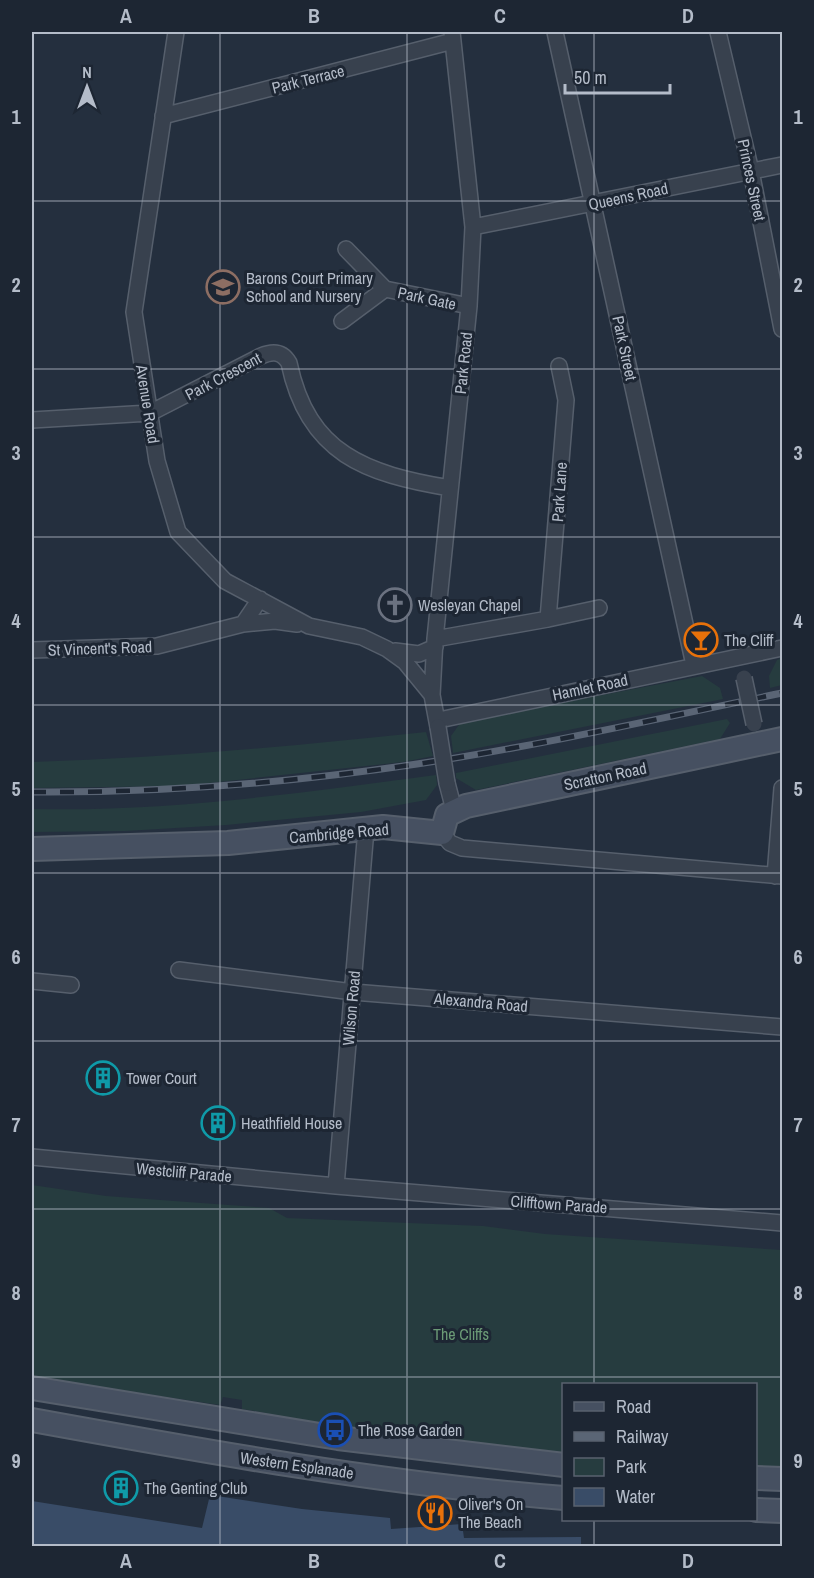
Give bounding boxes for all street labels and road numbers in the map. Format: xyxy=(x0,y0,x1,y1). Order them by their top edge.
street label: Park Terrace xyxy=(269,59,347,99)
street label: Princes Street xyxy=(733,137,771,223)
street label: Queens Road xyxy=(586,177,670,215)
street label: Park Gate xyxy=(396,281,458,315)
street label: Park Street xyxy=(607,314,643,383)
street label: Park Road xyxy=(449,331,477,395)
street label: Park Crescent xyxy=(181,347,265,405)
street label: Avenue Road xyxy=(131,362,165,445)
street label: Park Lane xyxy=(546,461,572,523)
street label: St Vincent's Road xyxy=(47,635,153,661)
street label: Hamlet Road xyxy=(550,668,630,706)
street label: Scratton Road xyxy=(562,757,648,795)
street label: Cambridge Road xyxy=(288,818,390,848)
street label: Wilson Road xyxy=(337,970,365,1046)
street label: Alexandra Road xyxy=(432,987,529,1017)
street label: Westcliff Parade xyxy=(135,1157,233,1187)
street label: Clifftown Parade xyxy=(510,1190,608,1218)
street label: Western Esplanade xyxy=(239,1446,355,1484)

